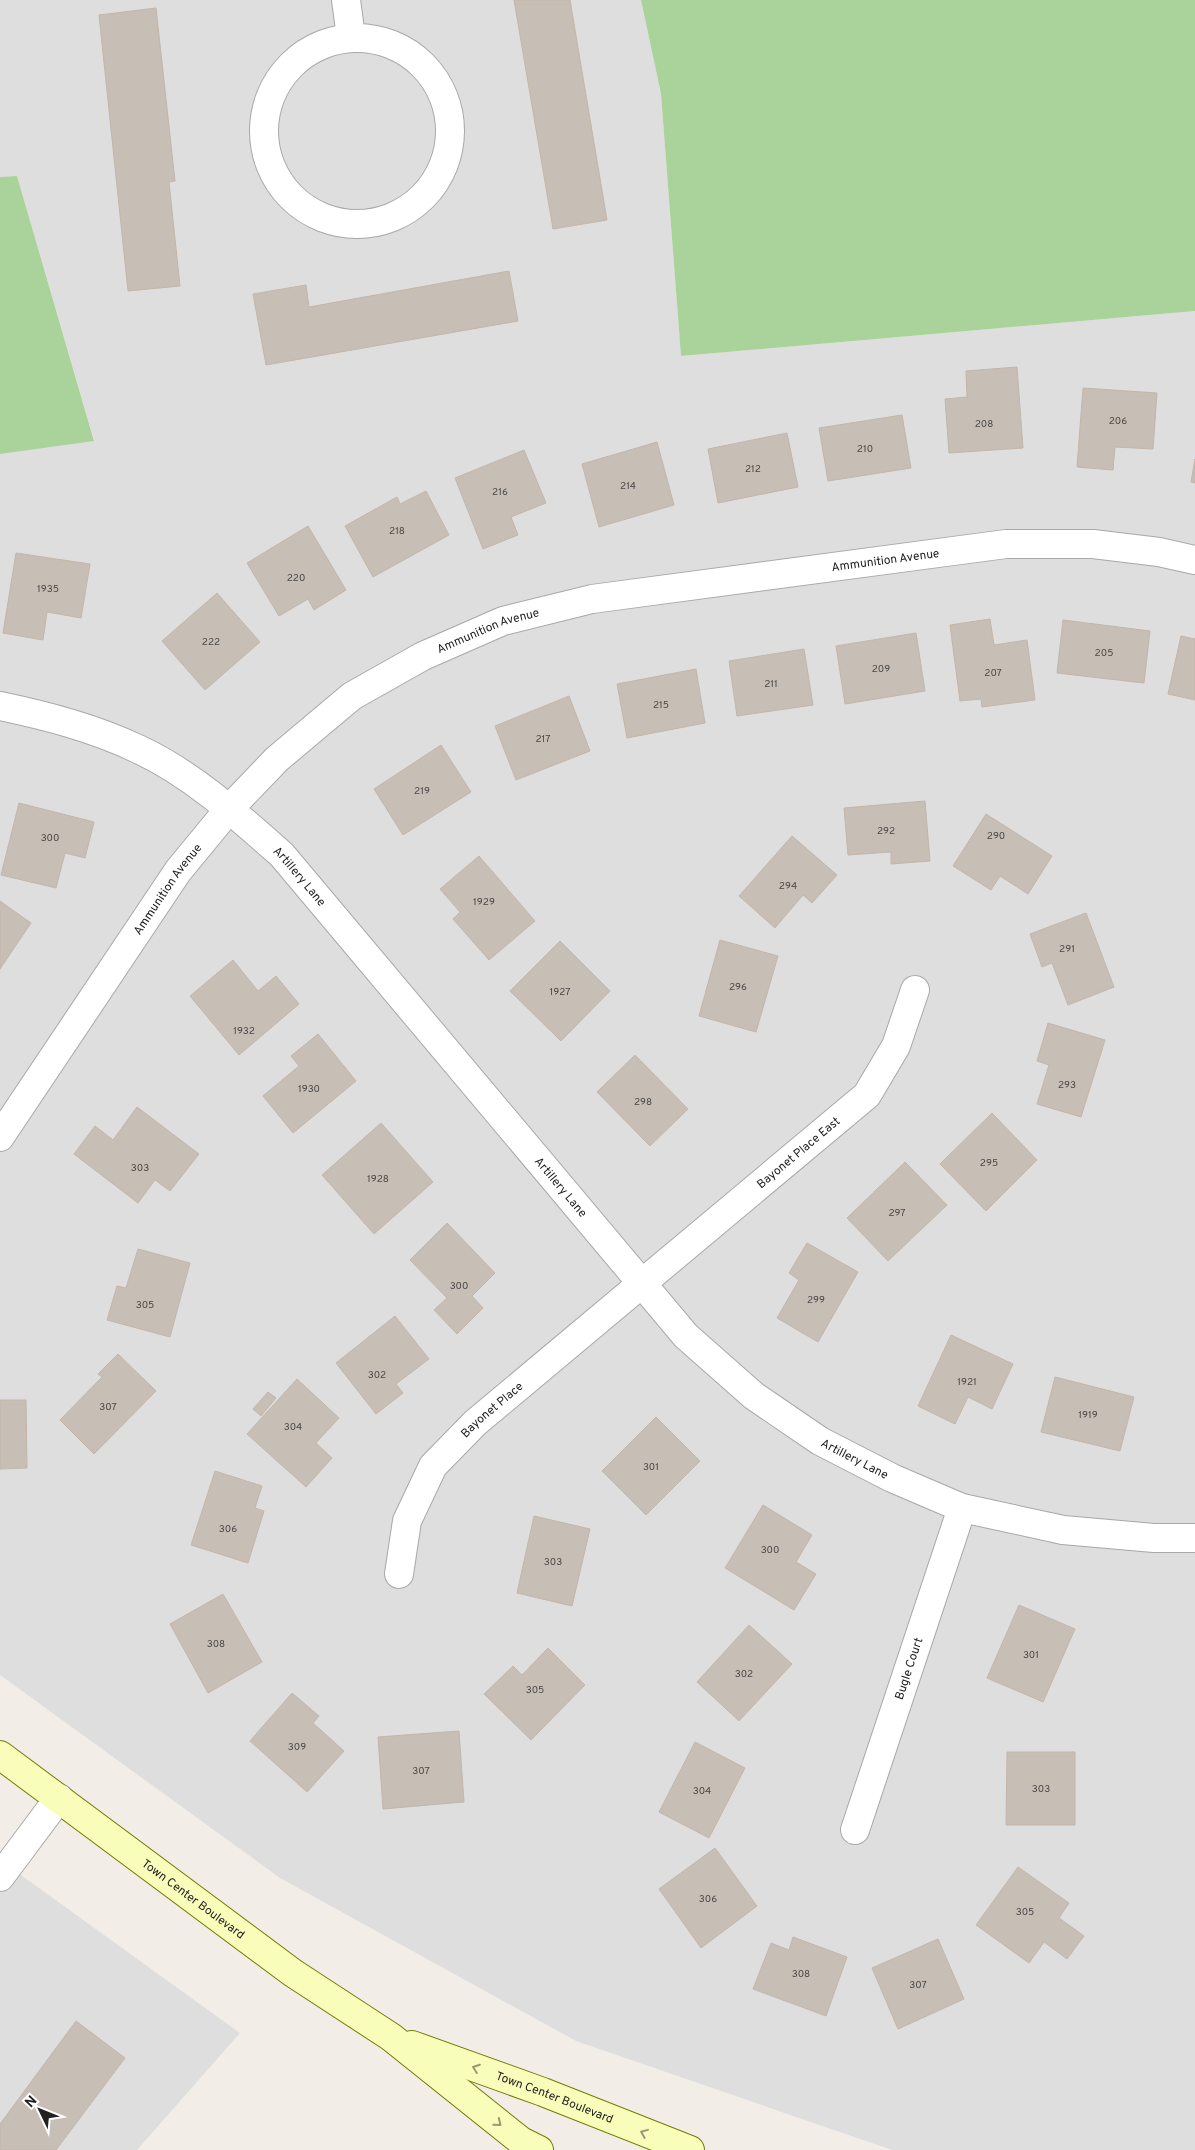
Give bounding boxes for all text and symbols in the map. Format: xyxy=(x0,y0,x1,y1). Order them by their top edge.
house number: 206 xyxy=(1109,415,1127,428)
house number: 208 xyxy=(975,418,993,431)
house number: 210 xyxy=(857,443,873,456)
house number: 212 xyxy=(745,463,761,476)
house number: 214 xyxy=(620,480,636,493)
house number: 216 xyxy=(492,486,508,499)
house number: 218 xyxy=(389,525,405,538)
street label: Ammunition Avenue xyxy=(831,546,940,576)
house number: 220 xyxy=(287,572,305,585)
house number: 1935 xyxy=(37,583,59,596)
street label: Ammunition Avenue xyxy=(434,605,541,658)
house number: 222 xyxy=(202,636,220,649)
house number: 205 xyxy=(1095,647,1113,660)
house number: 209 xyxy=(872,663,890,676)
house number: 207 xyxy=(984,667,1002,680)
house number: 211 xyxy=(764,678,778,691)
house number: 215 xyxy=(653,699,669,712)
house number: 217 xyxy=(535,733,551,746)
house number: 219 xyxy=(414,785,430,798)
house number: 292 xyxy=(877,825,895,838)
house number: 290 xyxy=(987,830,1005,843)
house number: 300 xyxy=(41,832,59,845)
street label: Ammunition Avenue xyxy=(130,841,206,939)
street label: Artillery Lane xyxy=(269,844,329,910)
house number: 294 xyxy=(779,880,797,893)
house number: 1929 xyxy=(473,896,495,909)
house number: 291 xyxy=(1059,943,1075,956)
house number: 296 xyxy=(729,981,747,994)
house number: 1927 xyxy=(550,986,570,999)
house number: 1932 xyxy=(233,1025,255,1038)
house number: 293 xyxy=(1058,1079,1076,1092)
house number: 1930 xyxy=(298,1083,320,1096)
house number: 298 xyxy=(634,1096,652,1109)
street label: Bayonet Place East xyxy=(754,1114,844,1193)
street label: Artillery Lane xyxy=(530,1154,590,1221)
house number: 295 xyxy=(980,1157,998,1170)
house number: 303 xyxy=(131,1162,149,1175)
house number: 1928 xyxy=(367,1173,389,1186)
house number: 297 xyxy=(888,1207,906,1220)
house number: 300 xyxy=(450,1280,468,1293)
house number: 299 xyxy=(807,1294,825,1307)
house number: 305 xyxy=(136,1299,154,1312)
house number: 302 xyxy=(368,1369,386,1382)
house number: 1921 xyxy=(957,1376,977,1389)
street label: Bayonet Place xyxy=(458,1379,527,1442)
house number: 307 xyxy=(99,1401,117,1414)
house number: 1919 xyxy=(1078,1409,1098,1422)
house number: 304 xyxy=(284,1421,302,1434)
street label: Artillery Lane xyxy=(818,1436,891,1484)
house number: 301 xyxy=(643,1461,659,1474)
house number: 306 xyxy=(219,1523,237,1536)
house number: 300 xyxy=(761,1544,779,1557)
house number: 303 xyxy=(544,1556,562,1569)
street label: Bugle Court xyxy=(892,1636,927,1702)
house number: 308 xyxy=(207,1638,225,1651)
house number: 301 xyxy=(1023,1649,1039,1662)
house number: 302 xyxy=(735,1668,753,1681)
house number: 305 xyxy=(526,1684,544,1697)
house number: 309 xyxy=(288,1741,306,1754)
house number: 307 xyxy=(412,1765,430,1778)
house number: 303 xyxy=(1032,1783,1050,1796)
house number: 304 xyxy=(693,1785,711,1798)
street label: Town Center Boulevard xyxy=(138,1856,247,1943)
house number: 306 xyxy=(699,1893,717,1906)
house number: 305 xyxy=(1016,1906,1034,1919)
house number: 308 xyxy=(792,1968,810,1981)
house number: 307 xyxy=(909,1979,927,1992)
one-way arrow xyxy=(473,2064,481,2074)
street label: Town Center Boulevard xyxy=(493,2069,615,2128)
north arrow xyxy=(15,2085,65,2135)
text: N xyxy=(22,2093,41,2112)
one-way arrow xyxy=(492,2117,501,2125)
one-way arrow xyxy=(641,2129,649,2139)

